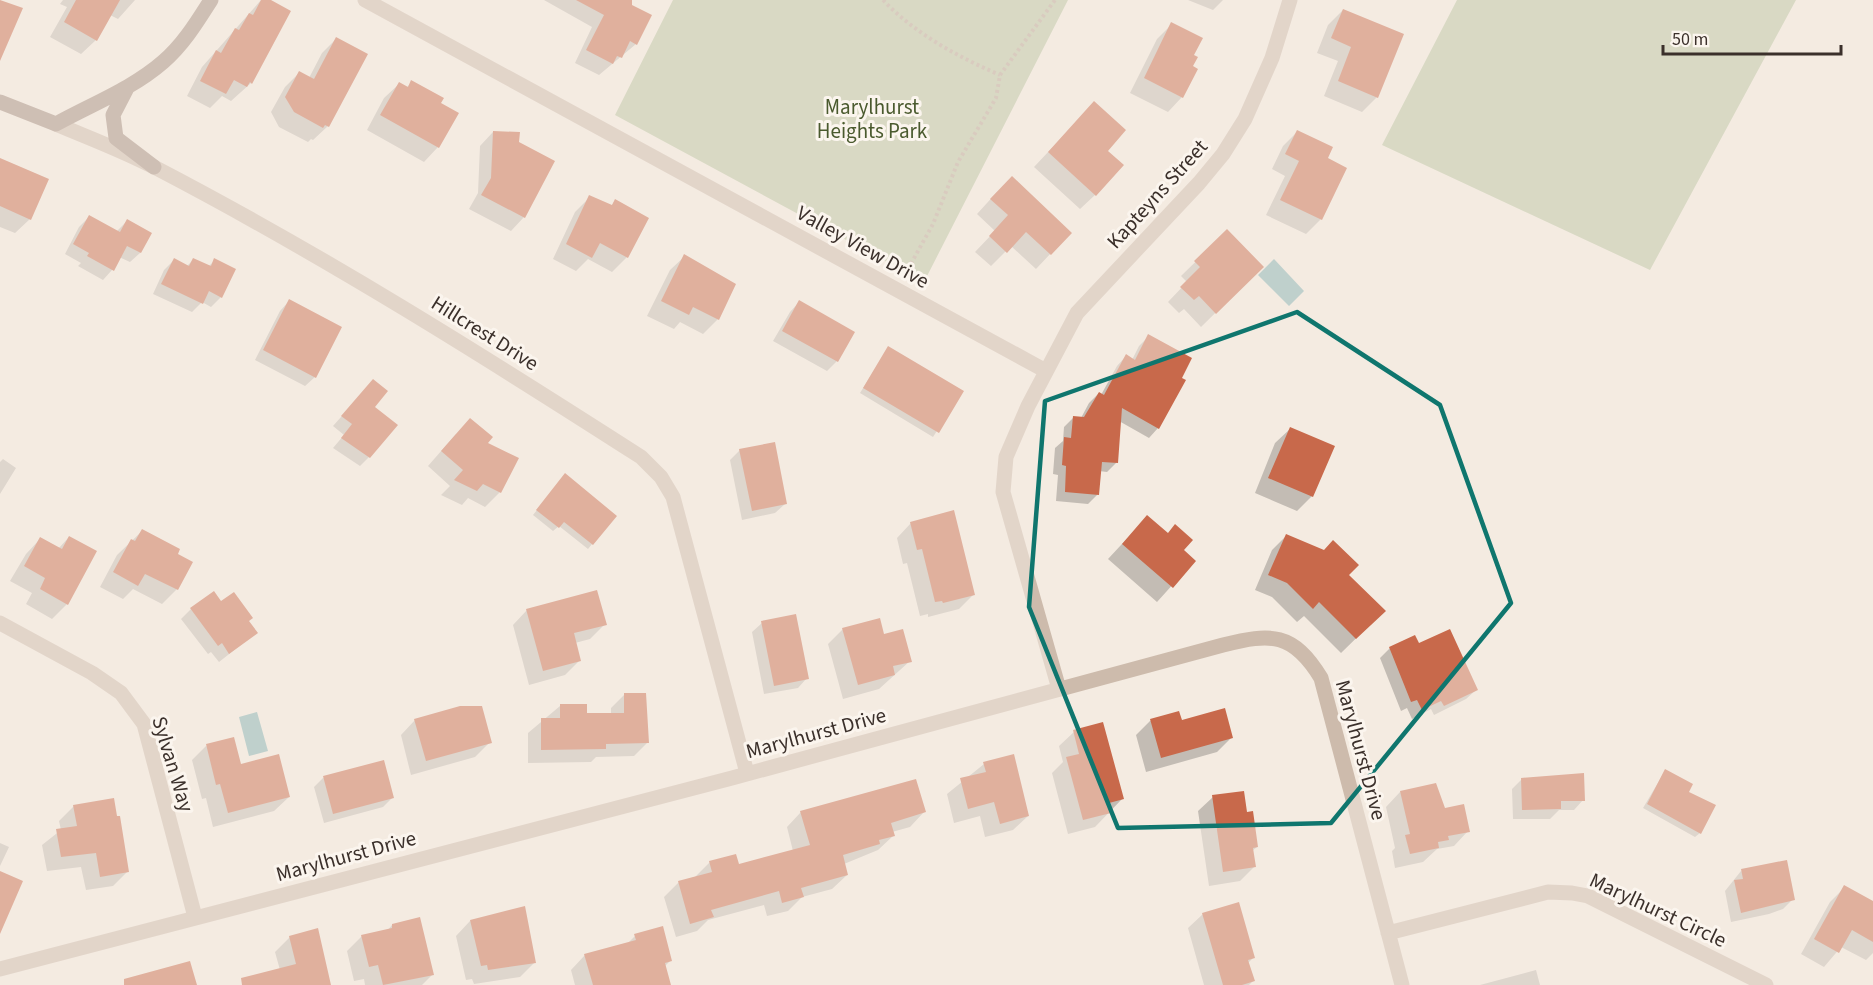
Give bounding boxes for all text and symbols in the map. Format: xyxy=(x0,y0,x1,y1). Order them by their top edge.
scale bar xyxy=(1663,18,1842,56)
text: 50 m xyxy=(1672,27,1708,52)
park label: Marylhurst Heights Park xyxy=(817,92,928,146)
street label: Kapteyns Street xyxy=(1100,133,1214,255)
street label: Valley View Drive xyxy=(791,198,935,296)
street label: Hillcrest Drive xyxy=(425,288,545,378)
street label: Marylhurst Drive xyxy=(1328,677,1394,823)
street label: Marylhurst Drive xyxy=(743,700,889,766)
street label: Sylvan Way xyxy=(144,712,202,816)
street label: Marylhurst Drive xyxy=(273,823,419,889)
street label: Marylhurst Circle xyxy=(1585,865,1731,955)

